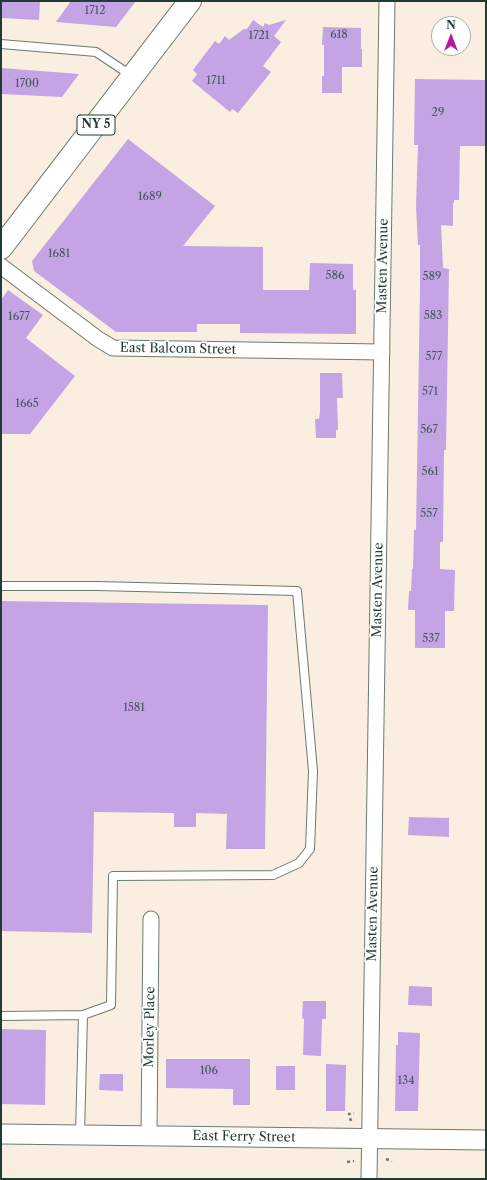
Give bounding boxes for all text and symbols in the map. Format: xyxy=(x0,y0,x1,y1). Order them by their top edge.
house number: 1712 xyxy=(85,4,105,18)
north arrow xyxy=(431,16,471,56)
text: N xyxy=(446,18,456,32)
house number: 618 xyxy=(330,28,348,42)
house number: 1721 xyxy=(249,29,269,43)
house number: 1711 xyxy=(206,74,226,88)
house number: 1700 xyxy=(15,77,39,91)
house number: 29 xyxy=(432,106,444,120)
road number: NY 5 xyxy=(77,115,115,135)
house number: 1689 xyxy=(138,190,162,204)
street label: Masten Avenue xyxy=(374,218,392,314)
house number: 1681 xyxy=(48,247,70,261)
house number: 586 xyxy=(326,269,344,283)
house number: 589 xyxy=(423,270,441,284)
house number: 583 xyxy=(424,309,442,323)
house number: 1677 xyxy=(8,310,30,324)
street label: East Balcom Street xyxy=(120,340,236,358)
house number: 577 xyxy=(426,350,442,364)
house number: 571 xyxy=(422,385,438,399)
house number: 1665 xyxy=(15,397,39,411)
house number: 567 xyxy=(420,423,438,437)
house number: 561 xyxy=(421,465,439,479)
house number: 557 xyxy=(420,507,438,521)
street label: Masten Avenue xyxy=(369,542,387,638)
house number: 537 xyxy=(422,632,440,646)
house number: 1581 xyxy=(123,701,145,715)
street label: Masten Avenue xyxy=(364,866,382,962)
street label: Morley Place xyxy=(141,986,159,1068)
house number: 106 xyxy=(200,1064,218,1078)
house number: 134 xyxy=(397,1074,415,1088)
street label: East Ferry Street xyxy=(192,1128,296,1146)

